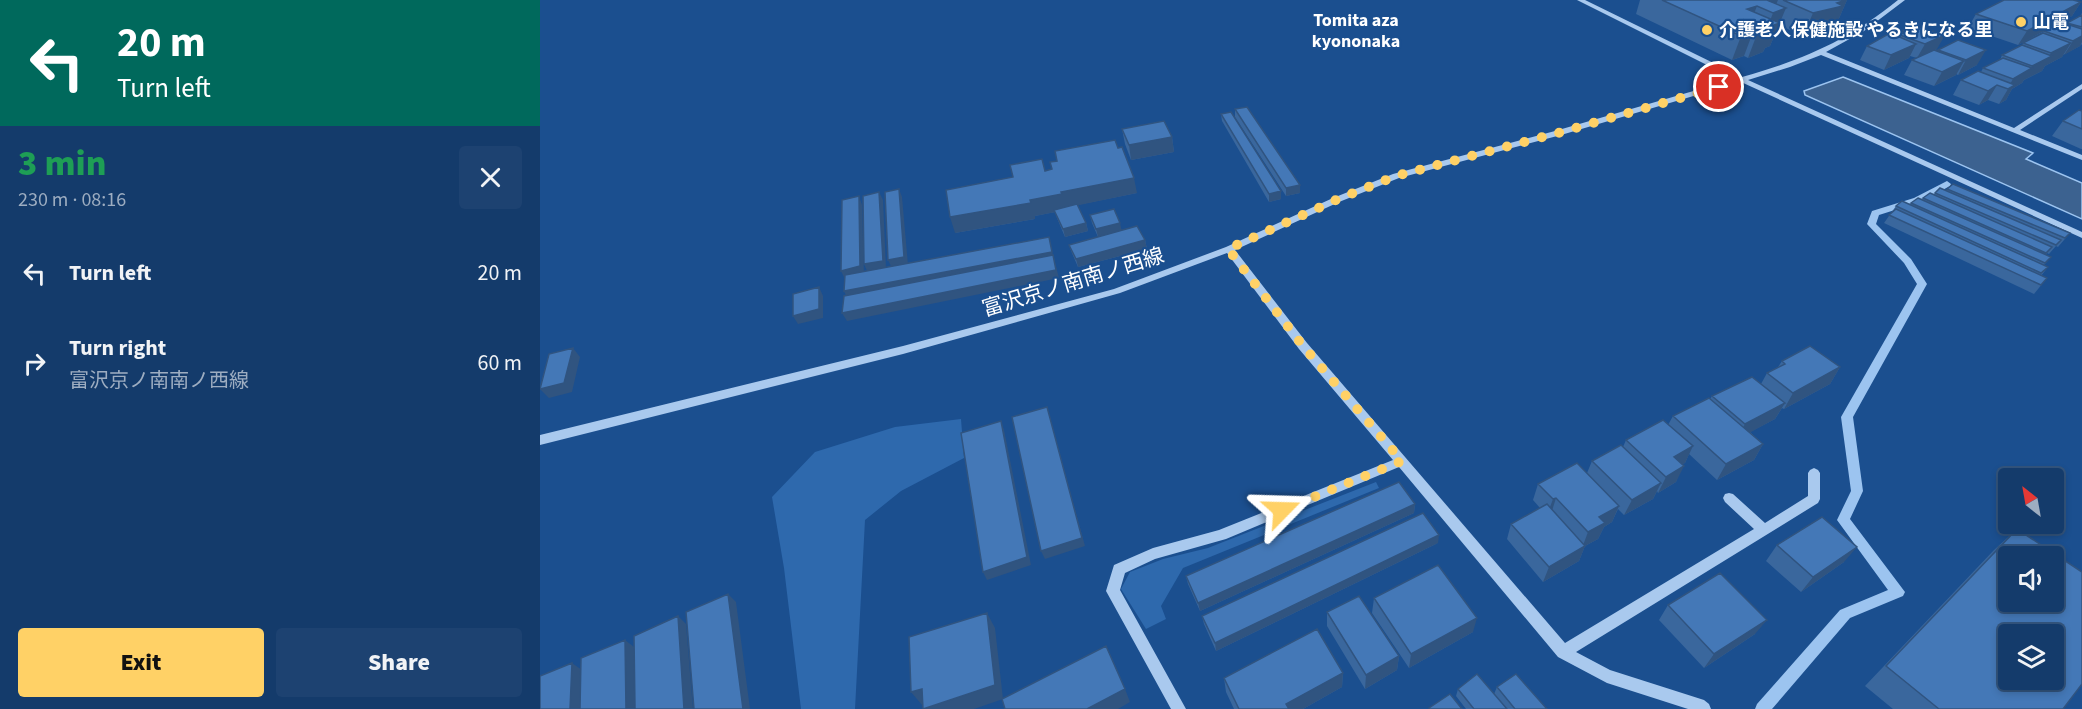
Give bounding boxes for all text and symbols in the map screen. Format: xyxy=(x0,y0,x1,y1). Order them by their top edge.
district label: Tomita aza kyononaka xyxy=(1312,8,1400,54)
place label: 山電 xyxy=(2033,10,2069,35)
text: 20 m xyxy=(117,13,206,73)
marker: 山電 xyxy=(2014,15,2028,29)
place label: 介護老人保健施設 やるきになる里 xyxy=(1719,18,1993,43)
marker: 介護老人保健施設 やるきになる里 xyxy=(1700,23,1714,37)
icon: left xyxy=(18,24,96,102)
pin xyxy=(1693,61,1744,112)
text: Turn left xyxy=(117,69,211,108)
icon: arrive xyxy=(1702,70,1735,103)
text: 3 min xyxy=(18,138,106,189)
button: close xyxy=(459,146,522,209)
text: 230 m · 08:16 xyxy=(18,186,126,214)
street label: 富沢京ノ南南ノ西線 xyxy=(978,240,1168,324)
icon: left xyxy=(18,257,51,290)
text: Turn left xyxy=(69,257,151,289)
text: 20 m xyxy=(477,257,522,289)
text: Turn right xyxy=(69,332,166,364)
icon: right xyxy=(18,347,51,380)
text: 60 m xyxy=(477,347,522,379)
text: 富沢京ノ南南ノ西線 xyxy=(69,367,249,395)
north arrow xyxy=(1998,468,2064,534)
map controls xyxy=(1998,468,2064,690)
position arrow xyxy=(1250,478,1314,542)
button: sound xyxy=(1998,546,2064,612)
button: layers xyxy=(1998,624,2064,690)
button: Exit xyxy=(18,628,264,697)
button: Share xyxy=(276,628,522,697)

